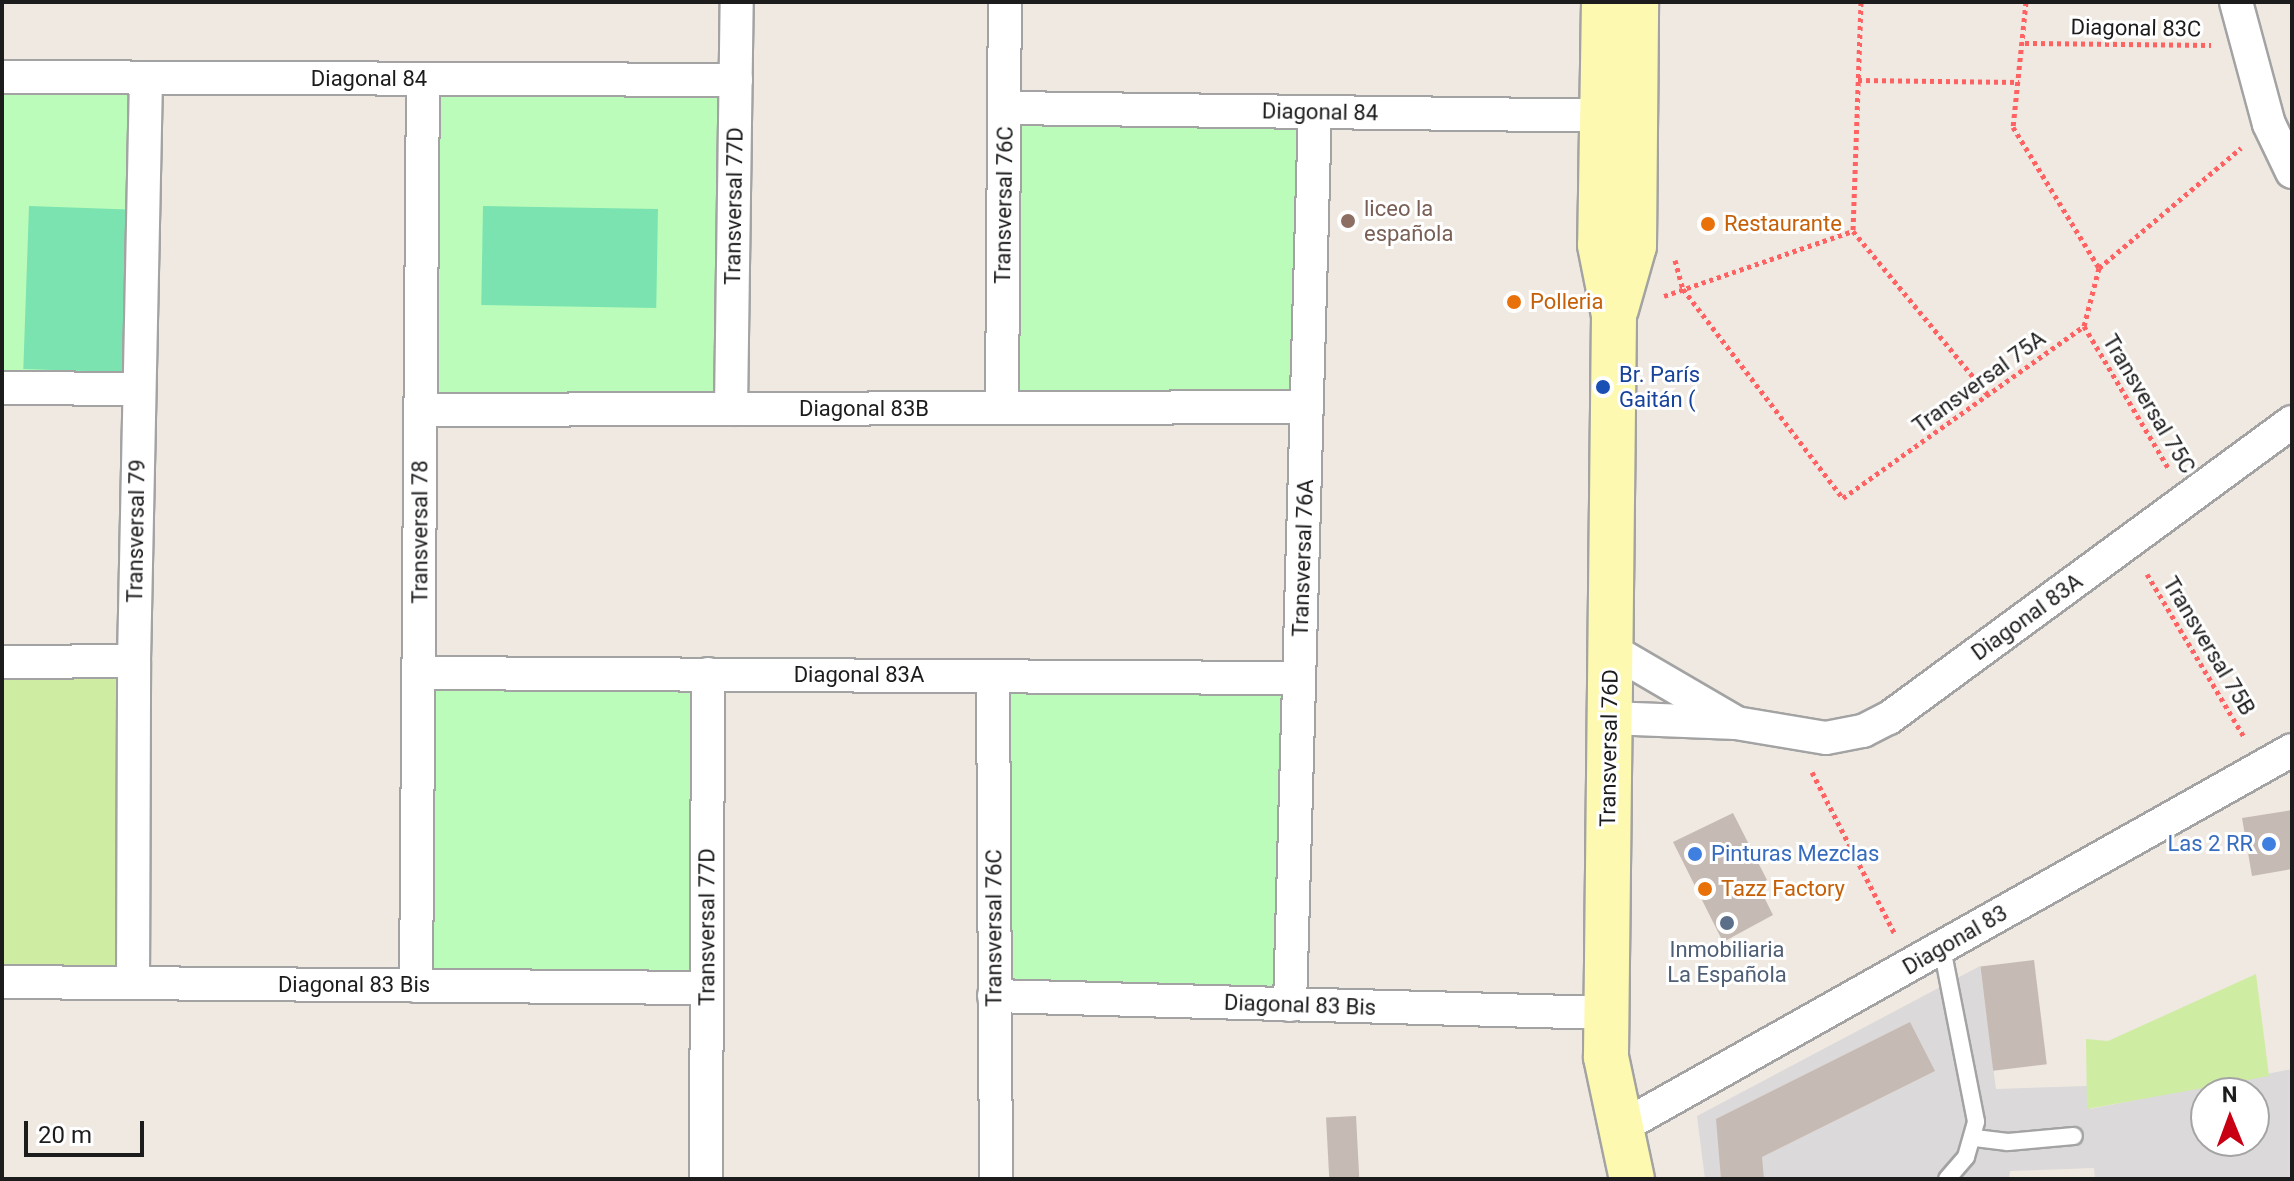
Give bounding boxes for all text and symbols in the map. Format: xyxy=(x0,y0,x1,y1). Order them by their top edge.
street label: Diagonal 83C xyxy=(2070,14,2202,42)
street label: Diagonal 84 xyxy=(311,66,427,92)
street label: Diagonal 84 xyxy=(1262,98,1378,126)
street label: Transversal 76C xyxy=(989,126,1019,284)
street label: Transversal 77D xyxy=(719,127,749,285)
place label: liceo la española xyxy=(1364,195,1453,246)
place label: Restaurante xyxy=(1724,211,1842,237)
marker: liceo la española xyxy=(1339,212,1357,230)
marker: Restaurante xyxy=(1699,215,1717,233)
place label: Polleria xyxy=(1530,289,1603,315)
marker: Polleria xyxy=(1505,293,1523,311)
street label: Transversal 75A xyxy=(1907,325,2051,439)
street label: Transversal 75C xyxy=(2097,330,2201,478)
place label: Br. París Gaitán ( xyxy=(1619,361,1700,412)
marker: Br. París Gaitán ( xyxy=(1594,378,1612,396)
street label: Diagonal 83B xyxy=(799,396,929,422)
street label: Transversal 79 xyxy=(122,459,150,603)
street label: Transversal 78 xyxy=(407,460,433,604)
street label: Transversal 76A xyxy=(1287,479,1319,637)
street label: Diagonal 83A xyxy=(1966,568,2088,666)
street label: Transversal 75B xyxy=(2157,572,2261,720)
street label: Diagonal 83A xyxy=(794,662,924,688)
street label: Transversal 76D xyxy=(1594,669,1624,827)
place label: Las 2 RR xyxy=(2167,831,2253,857)
marker: Las 2 RR xyxy=(2260,835,2278,853)
place label: Pinturas Mezclas xyxy=(1711,841,1879,867)
marker: Pinturas Mezclas xyxy=(1686,845,1704,863)
street label: Transversal 77D xyxy=(694,848,720,1006)
street label: Transversal 76C xyxy=(981,849,1007,1007)
place label: Tazz Factory xyxy=(1721,876,1845,902)
marker: Tazz Factory xyxy=(1696,880,1714,898)
street label: Diagonal 83 xyxy=(1898,899,2012,981)
marker: Inmobiliaria La Española xyxy=(1718,914,1736,932)
place label: Inmobiliaria La Española xyxy=(1667,936,1787,988)
street label: Diagonal 83 Bis xyxy=(278,972,430,998)
street label: Diagonal 83 Bis xyxy=(1223,989,1377,1021)
north arrow xyxy=(2190,1077,2270,1157)
text: N xyxy=(2222,1082,2238,1107)
scale bar xyxy=(28,1105,148,1155)
text: 20 m xyxy=(38,1121,92,1149)

